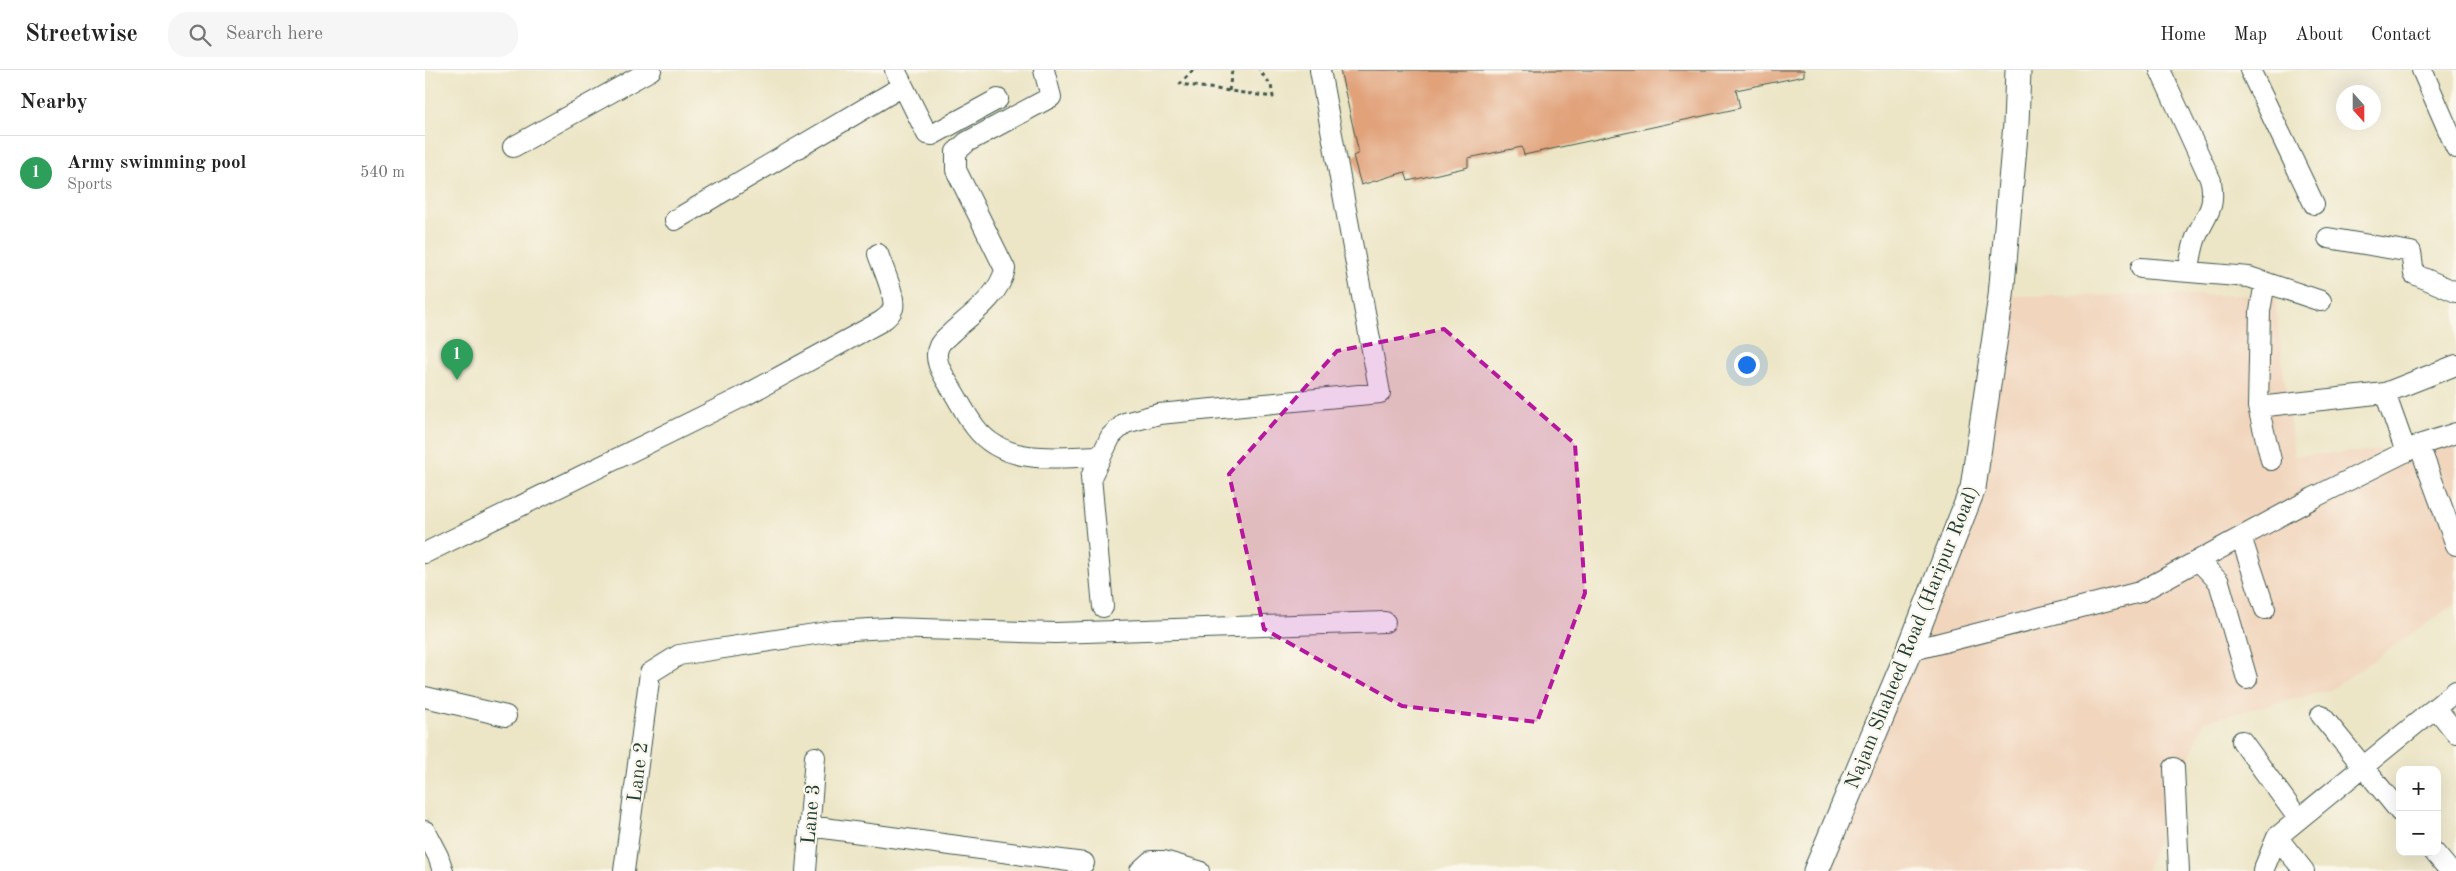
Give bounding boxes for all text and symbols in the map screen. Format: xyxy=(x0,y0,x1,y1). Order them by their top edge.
search box xyxy=(168,12,518,57)
icon: search xyxy=(186,21,214,49)
text: Streetwise xyxy=(25,23,138,47)
text: Search here xyxy=(226,25,323,44)
text: Home xyxy=(2160,26,2206,44)
text: Map xyxy=(2234,26,2267,44)
text: About xyxy=(2295,26,2343,44)
text: Contact xyxy=(2371,26,2431,44)
north arrow xyxy=(2336,85,2381,130)
text: Nearby xyxy=(20,92,88,113)
text: Army swimming pool xyxy=(67,154,246,173)
text: 1 xyxy=(31,165,41,181)
text: 540 m xyxy=(360,165,405,181)
text: Sports xyxy=(67,177,112,193)
pin: 1 xyxy=(441,339,473,380)
your location xyxy=(1734,352,1760,378)
street label: Najam Shaheed Road (Haripur Road) xyxy=(1843,483,1983,792)
street label: Lane 2 xyxy=(625,741,653,803)
map controls xyxy=(2396,766,2441,856)
button: + xyxy=(2396,766,2441,811)
street label: Lane 3 xyxy=(799,783,825,845)
button: − xyxy=(2396,811,2441,856)

